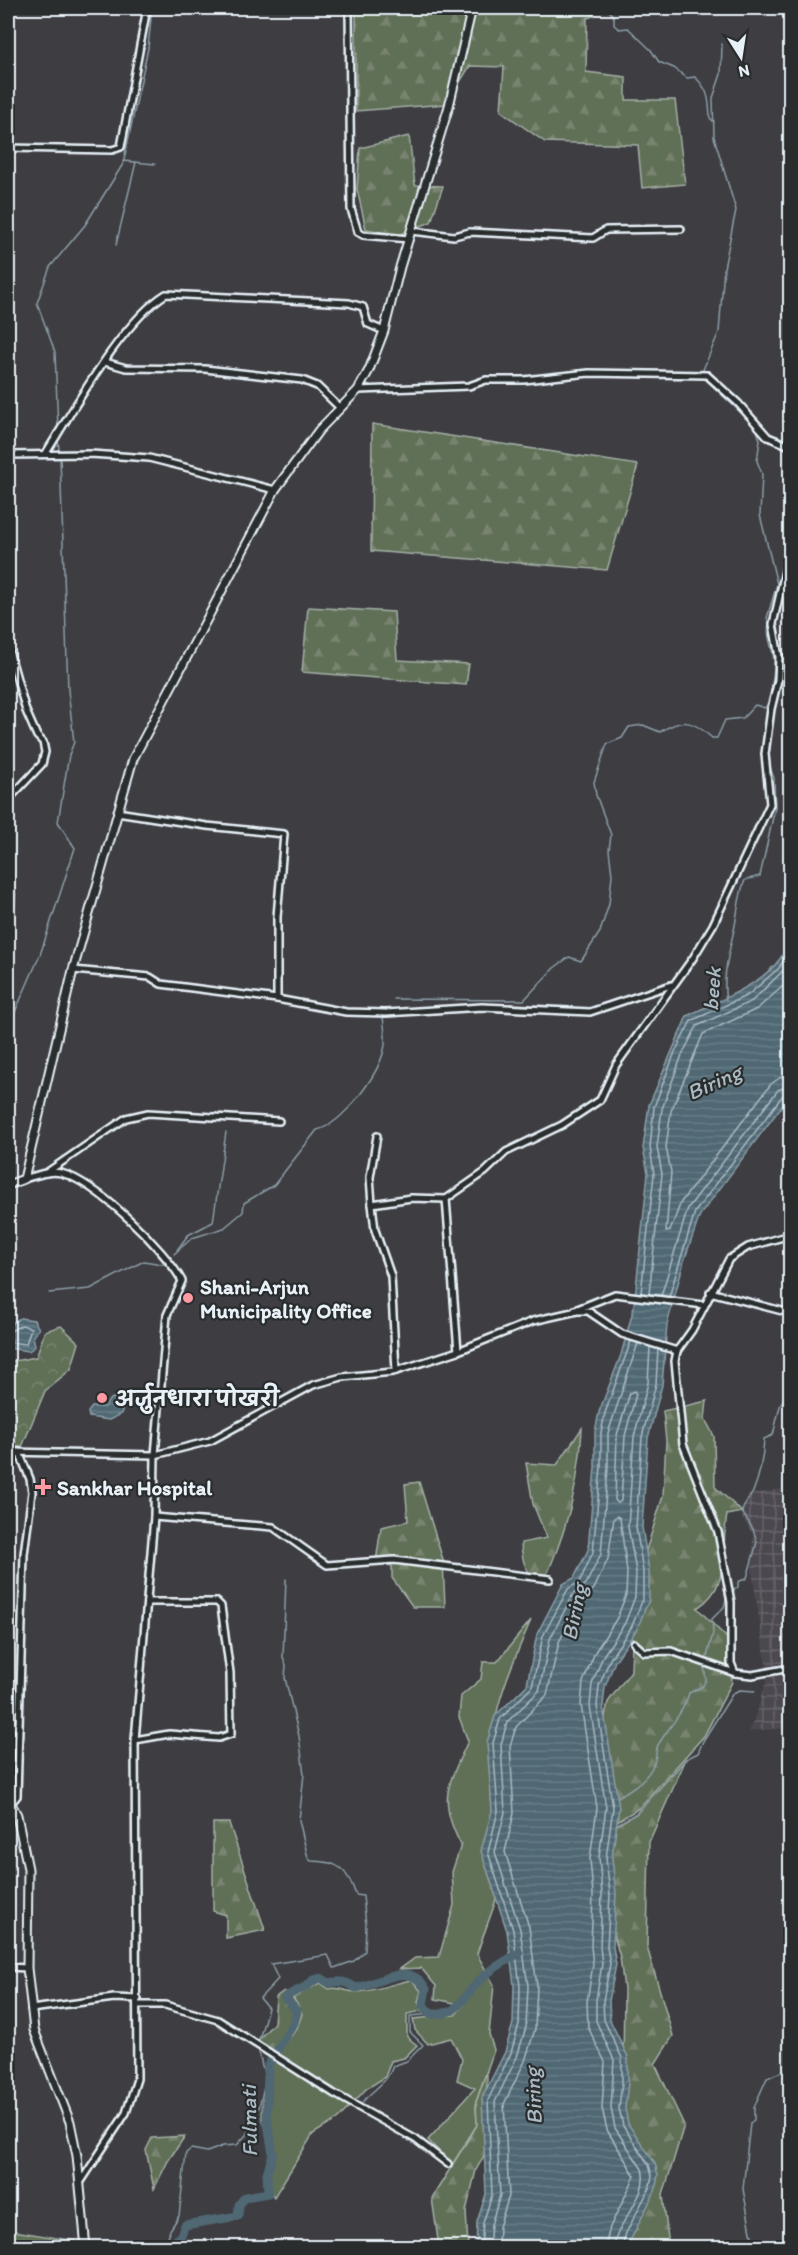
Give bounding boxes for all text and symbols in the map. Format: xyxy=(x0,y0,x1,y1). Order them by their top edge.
north arrow xyxy=(711,27,771,87)
text: N xyxy=(737,61,751,82)
water label: beek xyxy=(697,965,727,1012)
water label: Biring xyxy=(682,1057,748,1106)
place label: Shani-Arjun Municipality Office xyxy=(200,1274,372,1324)
marker: Shani-Arjun Municipality Office xyxy=(181,1291,195,1305)
place label: अर्जुनधारा पोखरी xyxy=(114,1382,280,1414)
marker: अर्जुनधारा पोखरी xyxy=(95,1391,109,1405)
place label: Sankhar Hospital xyxy=(57,1475,213,1501)
marker: Sankhar Hospital xyxy=(34,1478,52,1496)
water label: Biring xyxy=(555,1579,593,1643)
water label: Biring xyxy=(518,2064,548,2125)
water label: Fulmati xyxy=(235,2082,263,2157)

